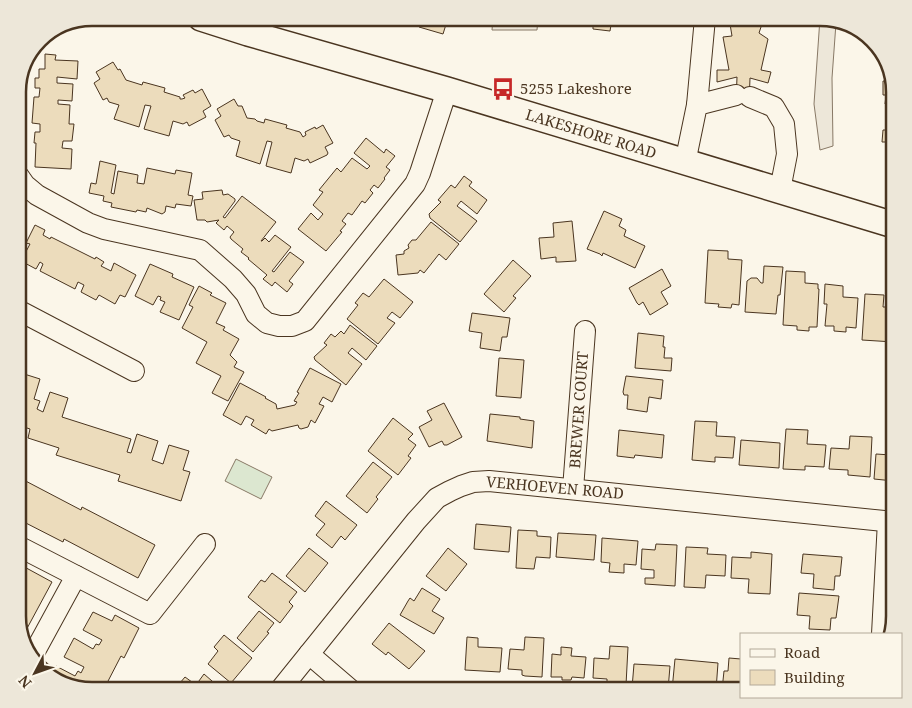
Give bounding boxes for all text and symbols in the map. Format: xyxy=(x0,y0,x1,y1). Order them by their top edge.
bus stop icon: 5255 Lakeshore xyxy=(490,76,516,102)
place label: 5255 Lakeshore xyxy=(520,78,632,98)
street label: LAKESHORE ROAD xyxy=(523,104,659,162)
street label: BREWER COURT xyxy=(564,351,592,469)
street label: VERHOEVEN ROAD xyxy=(485,471,625,503)
legend xyxy=(740,633,902,698)
text: Road xyxy=(784,642,820,662)
north arrow xyxy=(10,648,60,698)
text: Building xyxy=(784,667,845,687)
text: N xyxy=(14,671,36,692)

